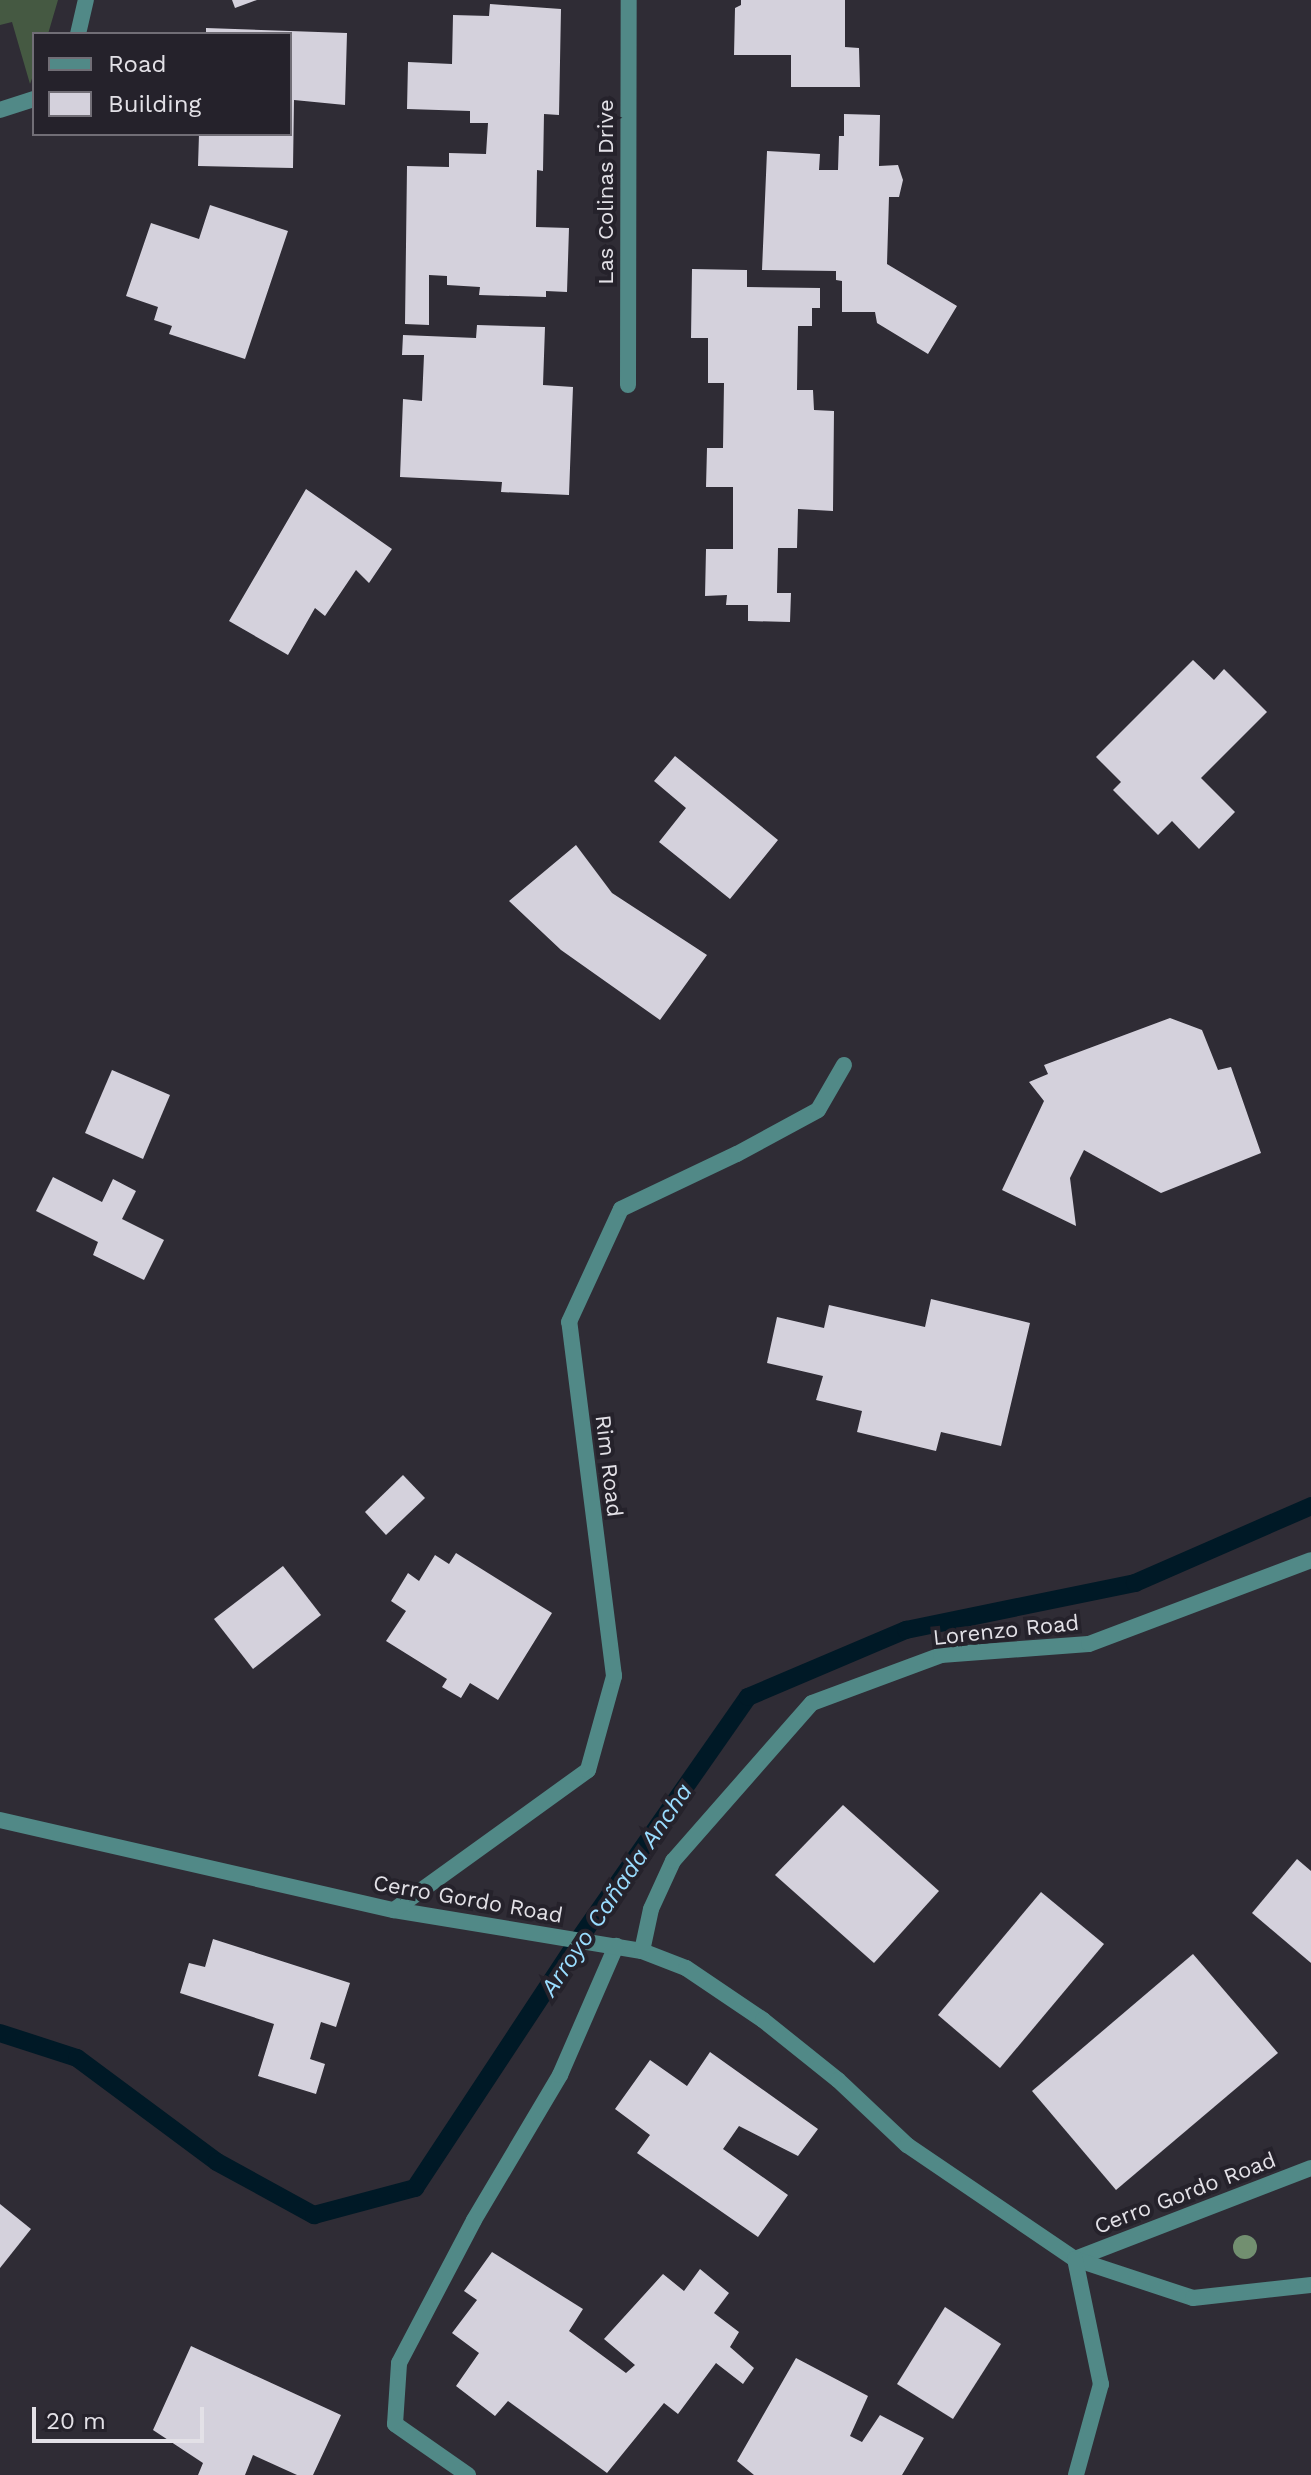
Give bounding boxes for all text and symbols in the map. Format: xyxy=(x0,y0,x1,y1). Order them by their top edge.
legend xyxy=(32,32,292,136)
text: Road xyxy=(108,50,167,78)
text: Building xyxy=(108,90,201,118)
street label: Las Colinas Drive xyxy=(593,99,619,285)
street label: Rim Road xyxy=(590,1414,628,1518)
street label: Lorenzo Road xyxy=(932,1609,1080,1651)
water label: Arroyo Cañada Ancha xyxy=(535,1778,699,2002)
street label: Cerro Gordo Road xyxy=(371,1869,565,1929)
street label: Cerro Gordo Road xyxy=(1091,2146,1279,2240)
scale bar xyxy=(36,2391,208,2441)
text: 20 m xyxy=(46,2407,106,2435)

